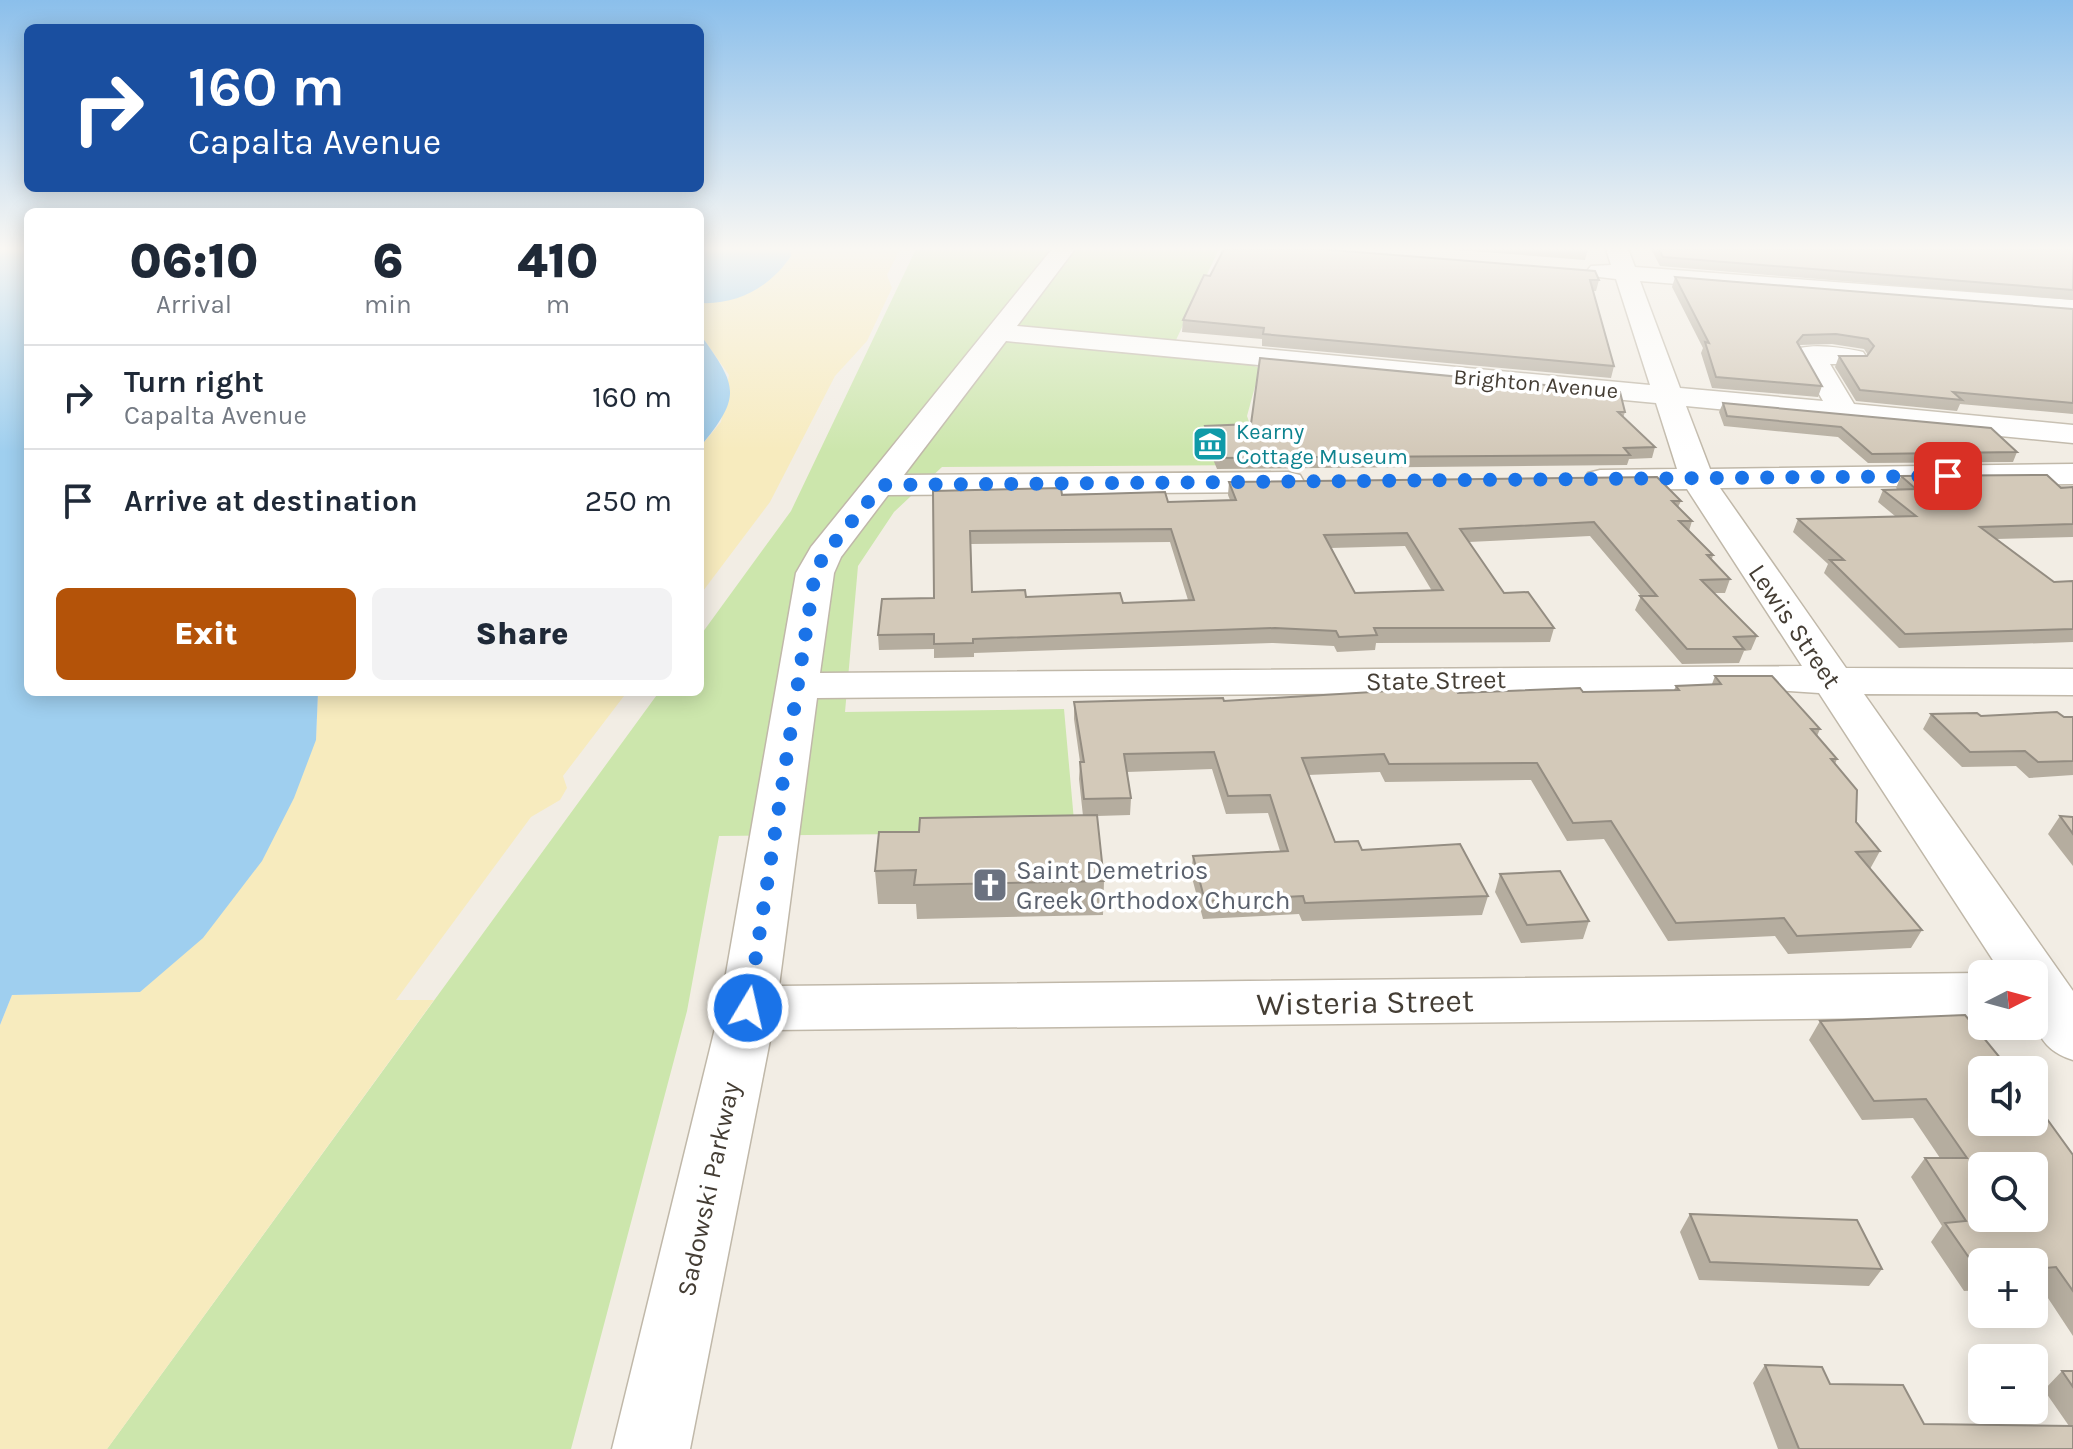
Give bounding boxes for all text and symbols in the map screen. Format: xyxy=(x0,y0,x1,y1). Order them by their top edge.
text: 160 m xyxy=(188,54,345,119)
icon: right xyxy=(56,56,160,160)
text: Capalta Avenue xyxy=(188,121,441,163)
text: 06:10 xyxy=(130,233,258,289)
text: 6 xyxy=(372,233,403,289)
text: 410 xyxy=(517,233,598,289)
text: Arrival xyxy=(156,289,232,320)
text: min xyxy=(364,289,412,320)
text: m xyxy=(546,289,570,320)
text: Turn right xyxy=(124,364,264,400)
street label: Brighton Avenue xyxy=(1453,364,1619,404)
icon: right xyxy=(56,375,100,419)
text: 160 m xyxy=(592,379,672,415)
text: Capalta Avenue xyxy=(124,400,307,431)
place label: Kearny Cottage Museum xyxy=(1236,419,1408,470)
museum icon: Kearny Cottage Museum xyxy=(1191,425,1229,463)
pin xyxy=(1914,442,1982,510)
icon: arrive xyxy=(1926,454,1970,498)
icon: arrive xyxy=(56,479,100,523)
text: Arrive at destination xyxy=(124,483,418,519)
text: 250 m xyxy=(585,483,672,519)
street label: Lewis Street xyxy=(1742,558,1848,695)
button: Exit xyxy=(56,588,356,680)
button: Share xyxy=(372,588,672,680)
street label: State Street xyxy=(1366,664,1507,697)
place label: Saint Demetrios Greek Orthodox Church xyxy=(1016,855,1291,916)
church icon: Saint Demetrios Greek Orthodox Church xyxy=(971,866,1009,904)
north arrow xyxy=(1968,960,2048,1040)
map controls xyxy=(1968,960,2048,1424)
position arrow xyxy=(706,966,790,1050)
street label: Wisteria Street xyxy=(1256,982,1474,1023)
button: sound xyxy=(1968,1056,2048,1136)
street label: Sadowski Parkway xyxy=(671,1079,746,1299)
button: search xyxy=(1968,1152,2048,1232)
button: + xyxy=(1968,1248,2048,1328)
button: − xyxy=(1968,1344,2048,1424)

